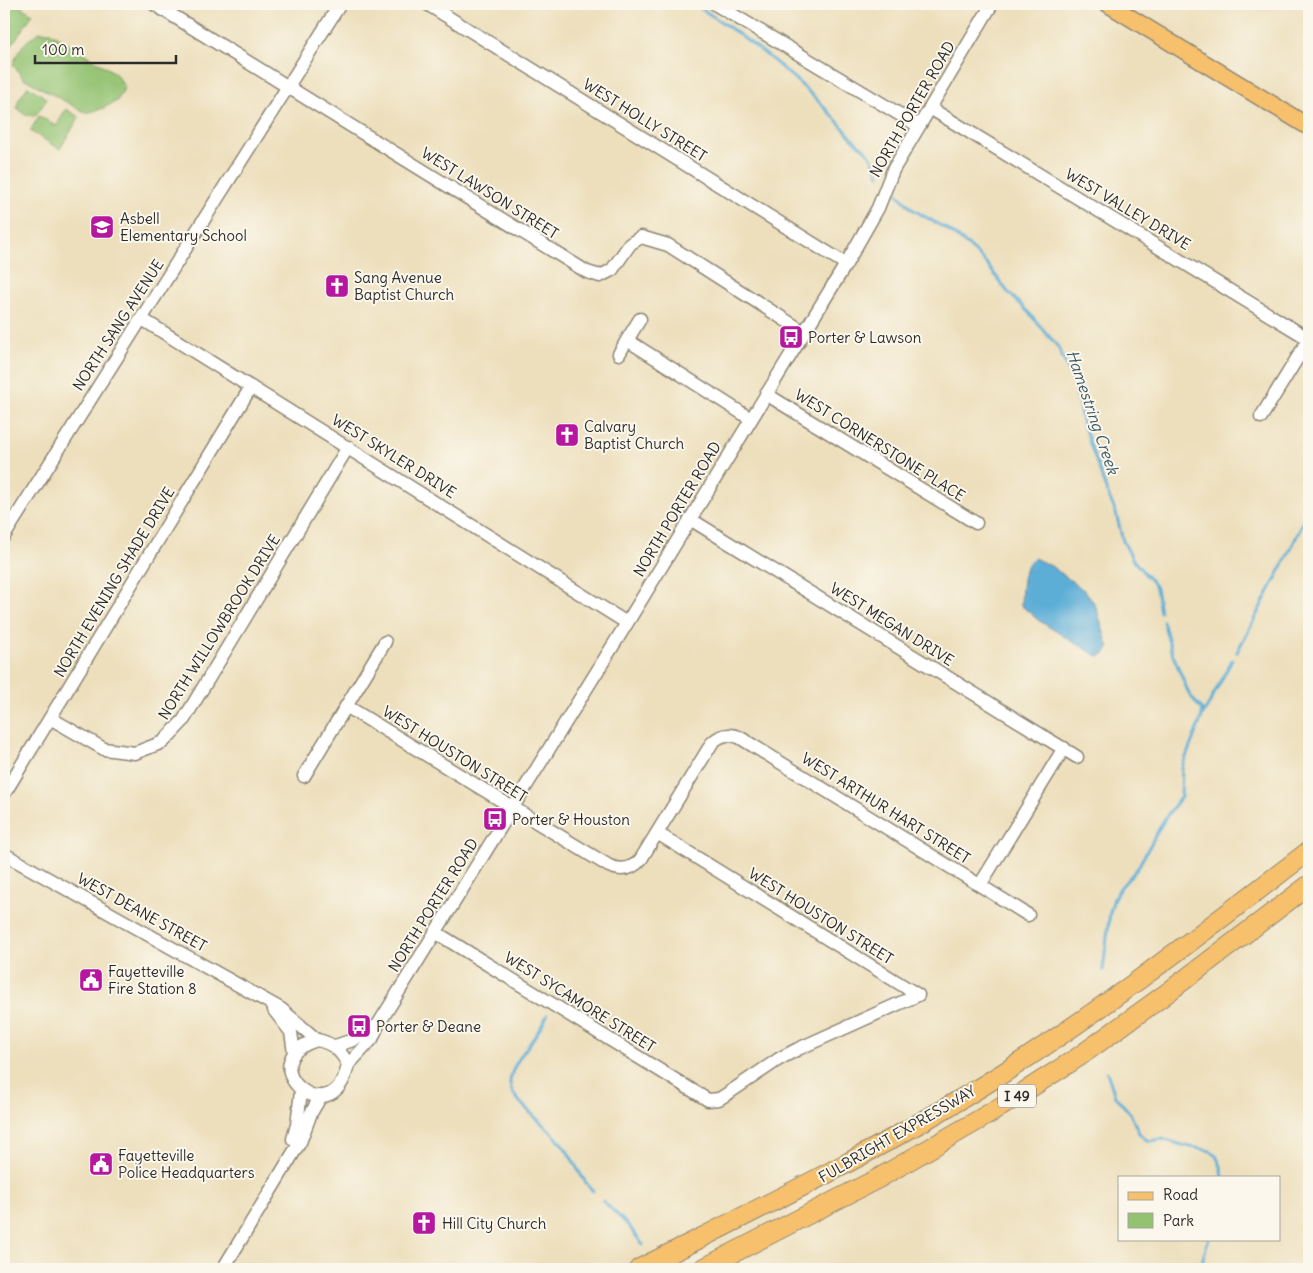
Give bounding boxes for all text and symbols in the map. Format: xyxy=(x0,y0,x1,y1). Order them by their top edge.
scale bar xyxy=(35,32,176,64)
street label: NORTH PORTER ROAD xyxy=(865,37,959,181)
text: 100 m xyxy=(42,40,84,59)
street label: WEST HOLLY STREET xyxy=(580,74,711,166)
street label: WEST LAWSON STREET xyxy=(418,143,562,243)
street label: WEST VALLEY DRIVE xyxy=(1062,164,1194,254)
place label: Asbell Elementary School xyxy=(120,209,247,245)
school or university icon: Asbell Elementary School xyxy=(89,214,115,240)
street label: NORTH SANG AVENUE xyxy=(68,256,168,394)
place label: Sang Avenue Baptist Church xyxy=(354,268,455,304)
church icon: Sang Avenue Baptist Church xyxy=(324,273,350,299)
bus stop icon: Porter & Lawson xyxy=(778,324,804,350)
place label: Porter & Lawson xyxy=(808,328,922,347)
water label: Hamestring Creek xyxy=(1062,347,1124,478)
street label: WEST CORNERSTONE PLACE xyxy=(791,385,969,505)
street label: WEST SKYLER DRIVE xyxy=(328,410,460,502)
place label: Calvary Baptist Church xyxy=(584,417,685,453)
church icon: Calvary Baptist Church xyxy=(554,422,580,448)
street label: NORTH PORTER ROAD xyxy=(629,438,725,580)
street label: NORTH EVENING SHADE DRIVE xyxy=(50,483,179,681)
street label: NORTH WILLOWBROOK DRIVE xyxy=(154,531,284,723)
street label: WEST MEGAN DRIVE xyxy=(827,578,957,670)
street label: WEST HOUSTON STREET xyxy=(379,702,531,806)
street label: WEST ARTHUR HART STREET xyxy=(798,748,974,868)
bus stop icon: Porter & Houston xyxy=(482,806,508,832)
place label: Porter & Houston xyxy=(512,810,630,829)
street label: NORTH PORTER ROAD xyxy=(384,835,482,975)
street label: WEST HOUSTON STREET xyxy=(745,864,897,968)
street label: WEST DEANE STREET xyxy=(74,869,210,956)
street label: WEST SYCAMORE STREET xyxy=(501,948,659,1056)
place label: Fayetteville Fire Station 8 xyxy=(108,962,197,998)
public building icon: Fayetteville Fire Station 8 xyxy=(78,967,104,993)
bus stop icon: Porter & Deane xyxy=(346,1013,372,1039)
place label: Porter & Deane xyxy=(376,1017,481,1036)
street label: FULBRIGHT EXPRESSWAY xyxy=(815,1081,980,1187)
road number: I 49 xyxy=(998,1084,1036,1108)
place label: Fayetteville Police Headquarters xyxy=(118,1146,255,1182)
public building icon: Fayetteville Police Headquarters xyxy=(88,1151,114,1177)
legend xyxy=(1118,1176,1280,1240)
text: Road xyxy=(1163,1185,1198,1204)
church icon: Hill City Church xyxy=(411,1210,437,1236)
text: Park xyxy=(1163,1211,1194,1230)
place label: Hill City Church xyxy=(442,1214,547,1233)

